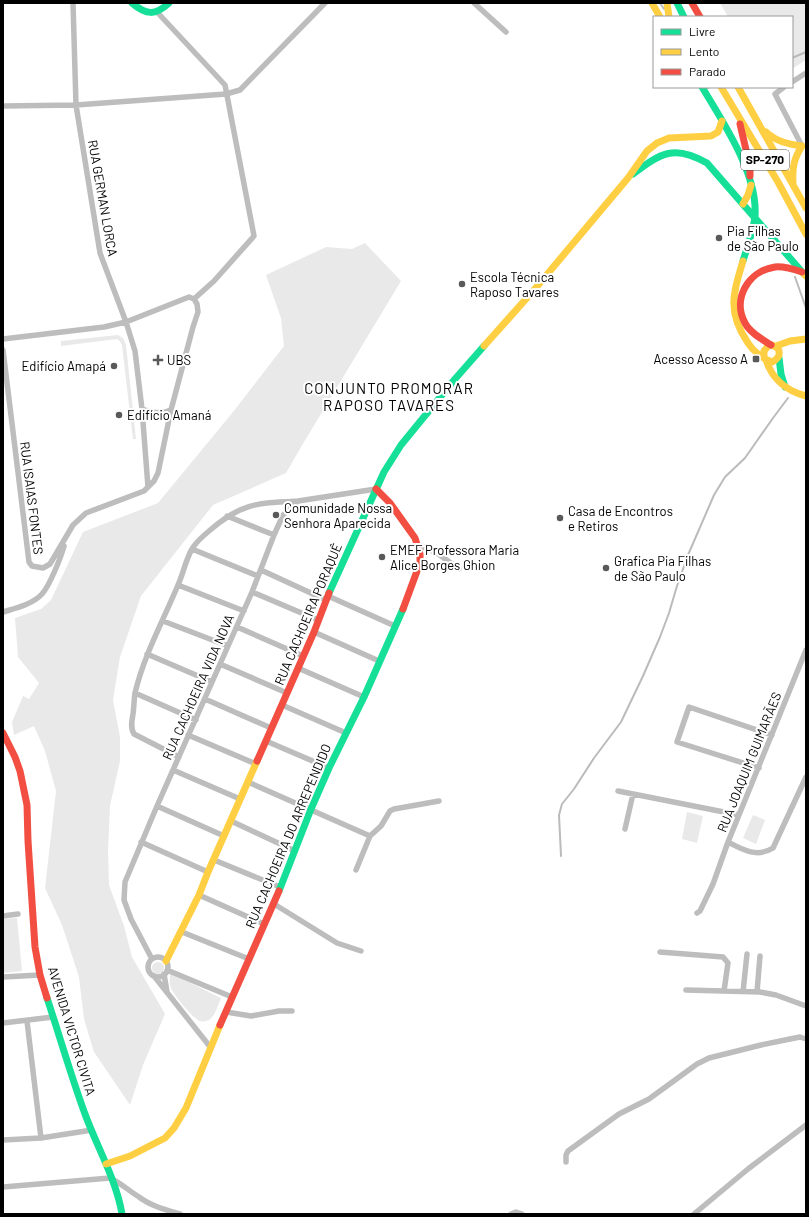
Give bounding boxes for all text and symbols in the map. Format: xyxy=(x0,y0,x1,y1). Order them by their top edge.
legend xyxy=(653,16,793,88)
text: Livre xyxy=(689,24,715,38)
text: Lento xyxy=(689,44,719,58)
text: Parado xyxy=(689,64,726,78)
street label: RUA GERMAN LORCA xyxy=(85,138,121,258)
road number: SP-270 xyxy=(741,150,789,170)
place label: Pia Filhas de São Paulo xyxy=(727,223,799,254)
marker: Pia Filhas de São Paulo xyxy=(714,233,724,243)
place label: Escola Técnica Raposo Tavares xyxy=(470,269,559,300)
marker: Escola Técnica Raposo Tavares xyxy=(457,279,467,289)
place label: Acesso Acesso A xyxy=(654,351,748,367)
place label: UBS xyxy=(167,352,191,368)
marker: UBS xyxy=(152,354,164,366)
marker: Acesso Acesso A xyxy=(751,354,761,364)
place label: Edifício Amapá xyxy=(21,358,106,374)
marker: Edifício Amapá xyxy=(109,361,119,371)
district label: CONJUNTO PROMORAR RAPOSO TAVARES xyxy=(304,379,474,414)
place label: Edifício Amaná xyxy=(127,407,211,423)
marker: Edifício Amaná xyxy=(114,410,124,420)
street label: RUA ISAIAS FONTES xyxy=(17,441,47,555)
place label: Comunidade Nossa Senhora Aparecida xyxy=(284,500,392,531)
place label: Casa de Encontros e Retiros xyxy=(568,503,673,534)
marker: Comunidade Nossa Senhora Aparecida xyxy=(271,510,281,520)
marker: Casa de Encontros e Retiros xyxy=(555,513,565,523)
street label: RUA CACHOEIRA PORAQUÊ xyxy=(271,540,345,687)
place label: EMEF Professora Maria Alice Borges Ghion xyxy=(390,542,519,573)
marker: EMEF Professora Maria Alice Borges Ghion xyxy=(377,552,387,562)
place label: Grafica Pia Filhas de São Paulo xyxy=(614,553,711,584)
marker: Grafica Pia Filhas de São Paulo xyxy=(601,563,611,573)
street label: RUA CACHOEIRA VIDA NOVA xyxy=(159,612,237,762)
street label: RUA JOAQUIM GUIMARÃES xyxy=(714,690,784,834)
street label: RUA CACHOEIRA DO ARREPENDIDO xyxy=(242,741,334,931)
street label: AVENIDA VICTOR CIVITA xyxy=(45,965,99,1098)

